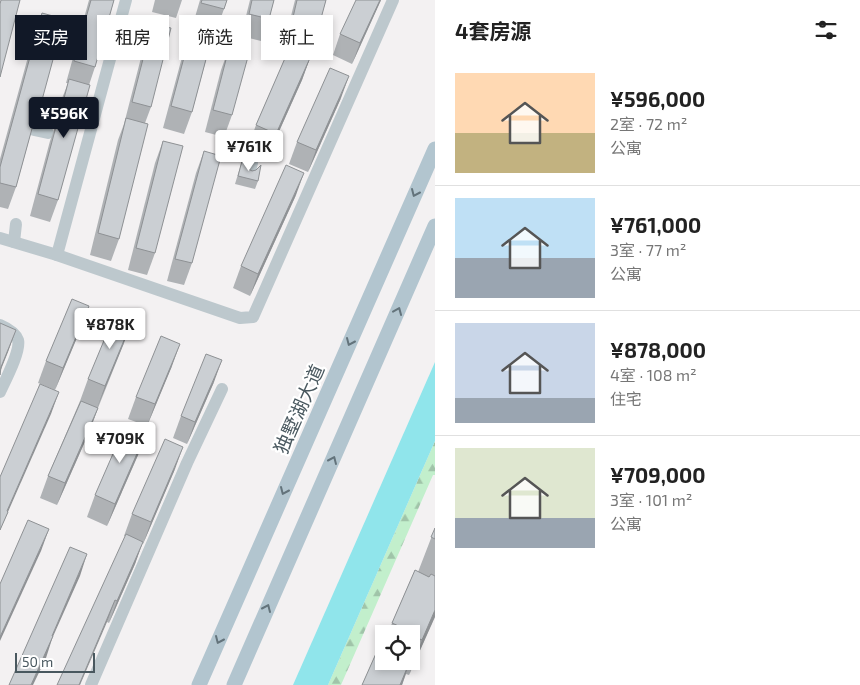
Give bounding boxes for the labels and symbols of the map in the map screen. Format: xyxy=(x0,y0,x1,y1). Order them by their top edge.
pin: ¥596K xyxy=(29,96,99,139)
pin: ¥761K xyxy=(214,130,284,172)
one-way arrow xyxy=(411,188,422,197)
one-way arrow xyxy=(392,307,403,316)
pin: ¥878K xyxy=(75,308,145,350)
one-way arrow xyxy=(345,337,356,346)
street label: 独墅湖大道 xyxy=(269,361,328,457)
pin: ¥709K xyxy=(85,422,155,464)
one-way arrow xyxy=(327,456,338,465)
one-way arrow xyxy=(280,486,291,495)
one-way arrow xyxy=(261,604,272,613)
one-way arrow xyxy=(215,635,226,644)
scale bar xyxy=(15,650,95,673)

